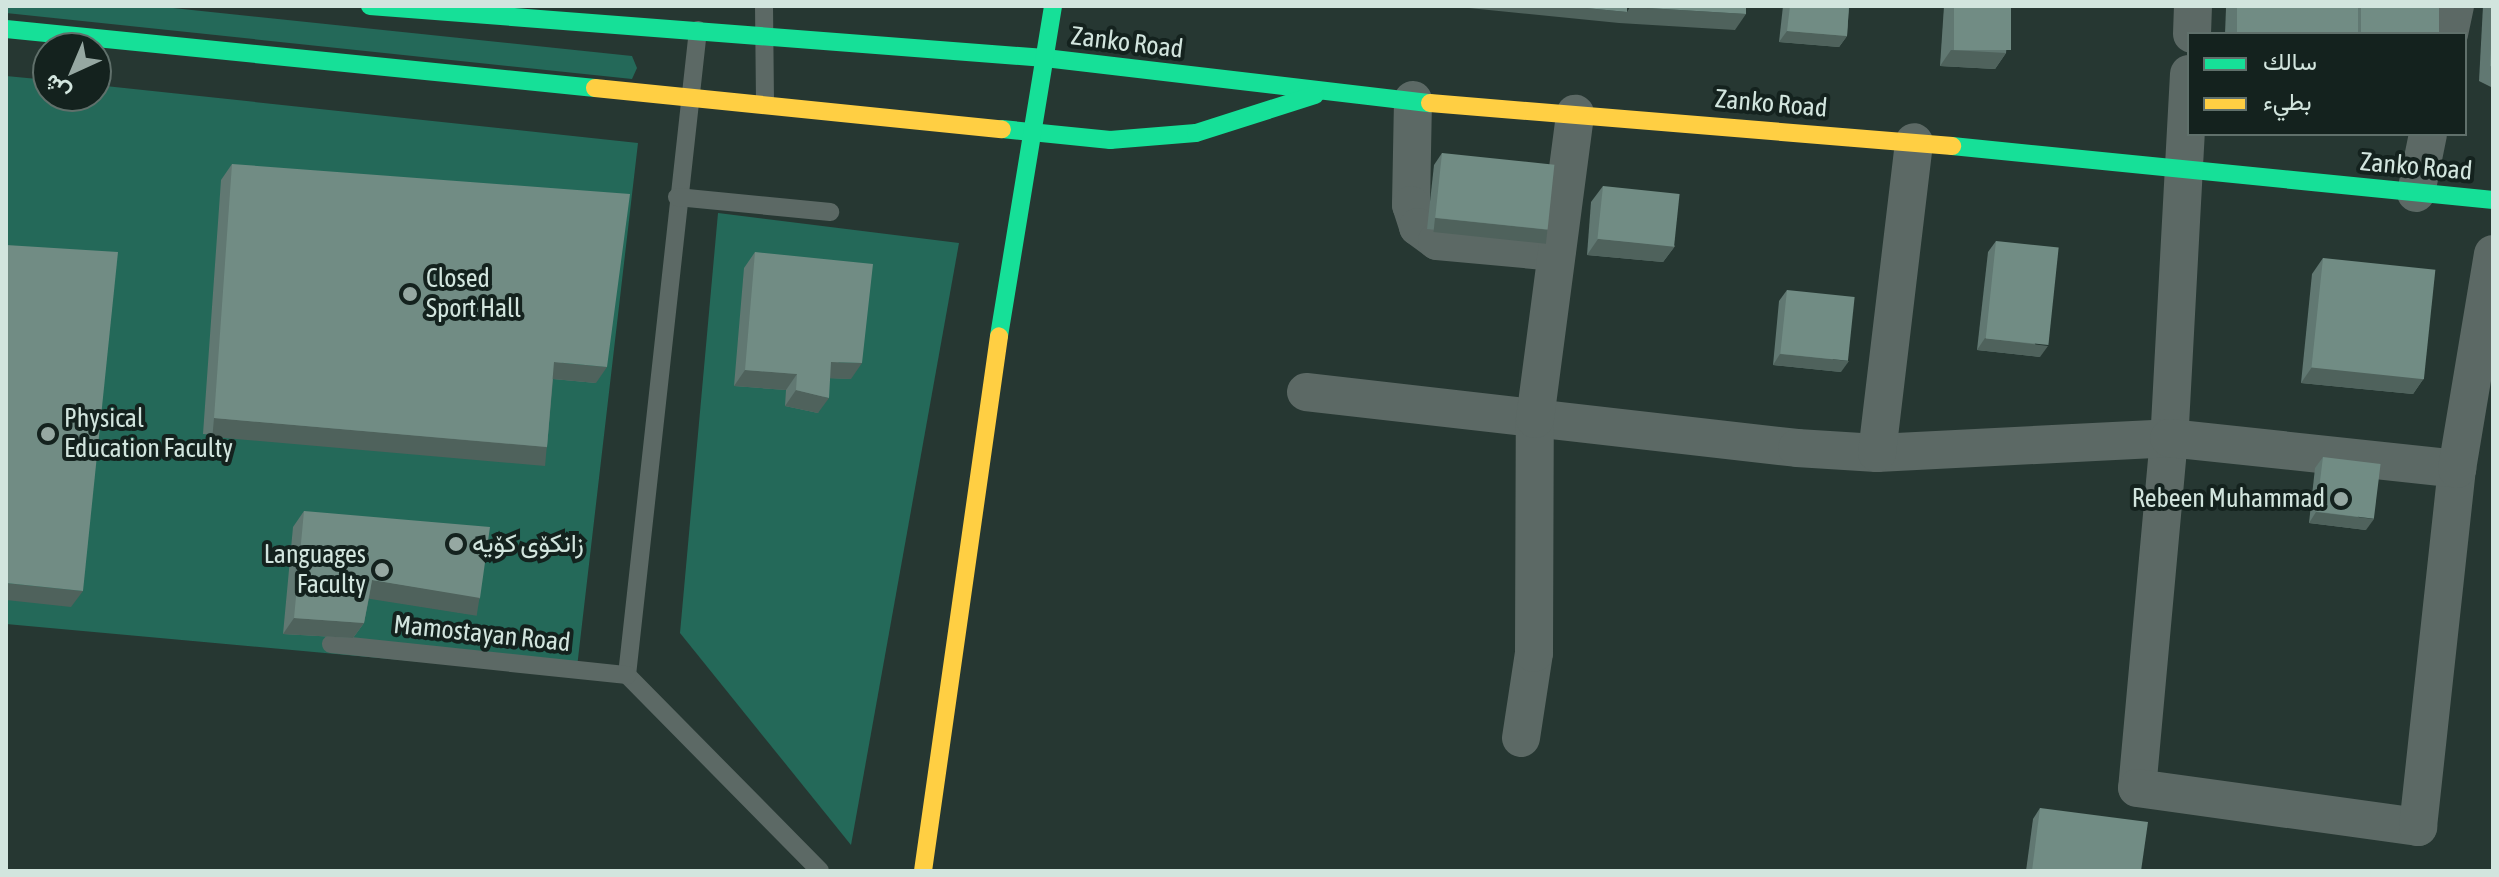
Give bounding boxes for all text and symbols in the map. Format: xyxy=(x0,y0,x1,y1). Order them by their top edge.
street label: Zanko Road xyxy=(1069,21,1185,65)
north arrow xyxy=(32,32,112,112)
legend xyxy=(2187,32,2467,136)
text: سالك xyxy=(2263,48,2317,75)
text: ش xyxy=(38,69,75,106)
street label: Zanko Road xyxy=(1713,84,1829,124)
text: بطيء xyxy=(2263,88,2312,115)
street label: Zanko Road xyxy=(2358,147,2474,187)
place label: Closed Sport Hall xyxy=(426,263,521,324)
marker: Closed Sport Hall xyxy=(401,285,419,303)
place label: Physical Education Faculty xyxy=(64,403,233,464)
marker: Physical Education Faculty xyxy=(39,425,57,443)
place label: Rebeen Muhammad xyxy=(2132,483,2325,515)
marker: Rebeen Muhammad xyxy=(2332,490,2350,508)
place label: زانکۆی کۆیە xyxy=(472,528,584,560)
marker: زانکۆی کۆیە xyxy=(447,535,465,553)
place label: Languages Faculty xyxy=(264,539,366,600)
marker: Languages Faculty xyxy=(373,561,391,579)
street label: Mamostayan Road xyxy=(392,609,572,659)

